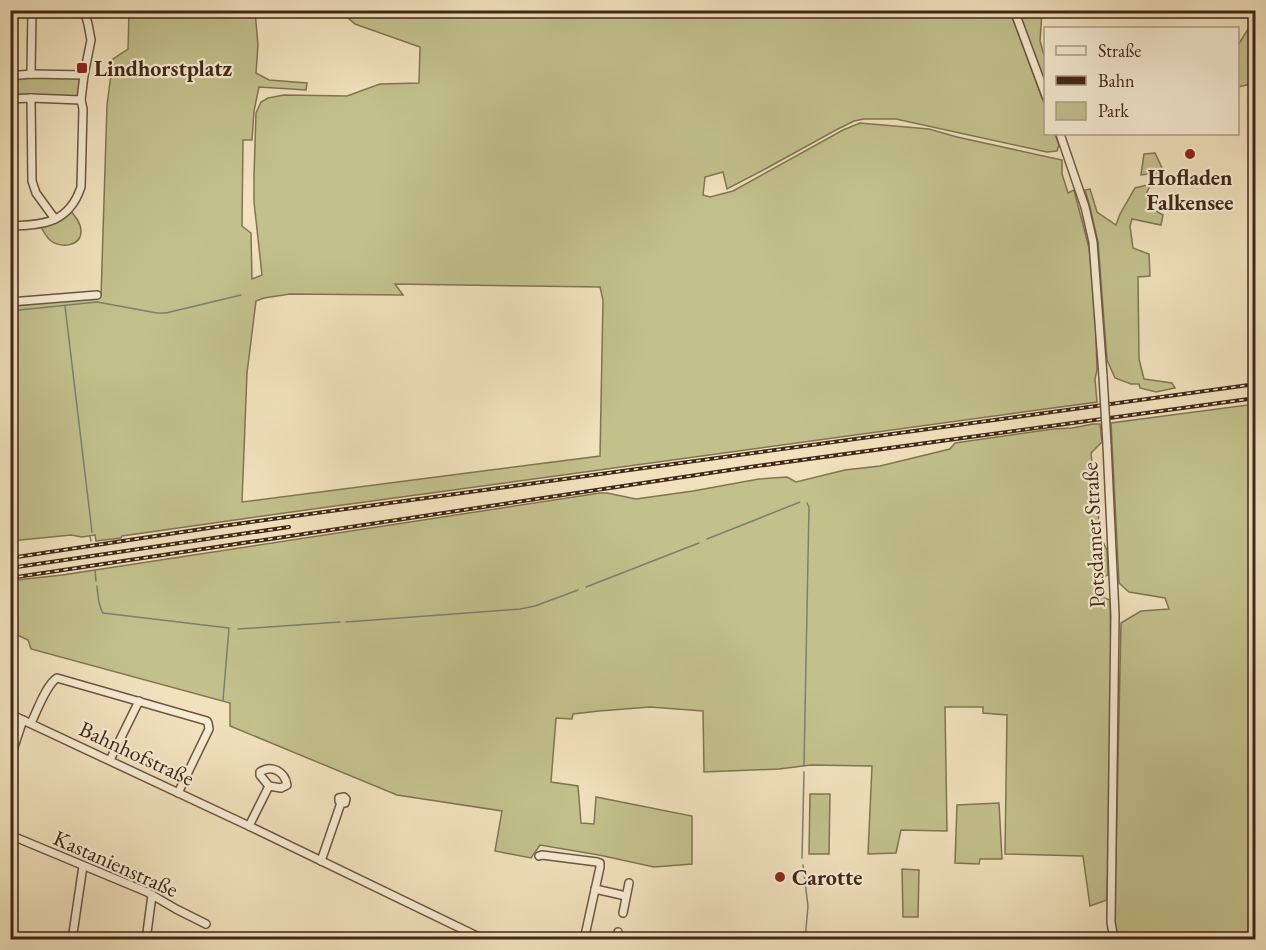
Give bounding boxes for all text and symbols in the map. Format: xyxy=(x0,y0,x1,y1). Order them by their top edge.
legend xyxy=(1044,27,1239,135)
text: Straße xyxy=(1098,39,1141,62)
place label: Lindhorstplatz xyxy=(94,54,233,83)
marker: Lindhorstplatz xyxy=(75,61,89,75)
text: Bahn xyxy=(1098,69,1135,92)
text: Park xyxy=(1098,99,1129,122)
marker: Hofladen Falkensee xyxy=(1183,147,1197,161)
place label: Hofladen Falkensee xyxy=(1147,163,1233,217)
street label: Potsdamer Straße xyxy=(1075,461,1112,609)
street label: Bahnhofstraße xyxy=(75,714,199,793)
street label: Kastanienstraße xyxy=(49,823,183,904)
place label: Carotte xyxy=(792,863,862,892)
marker: Carotte xyxy=(773,870,787,884)

